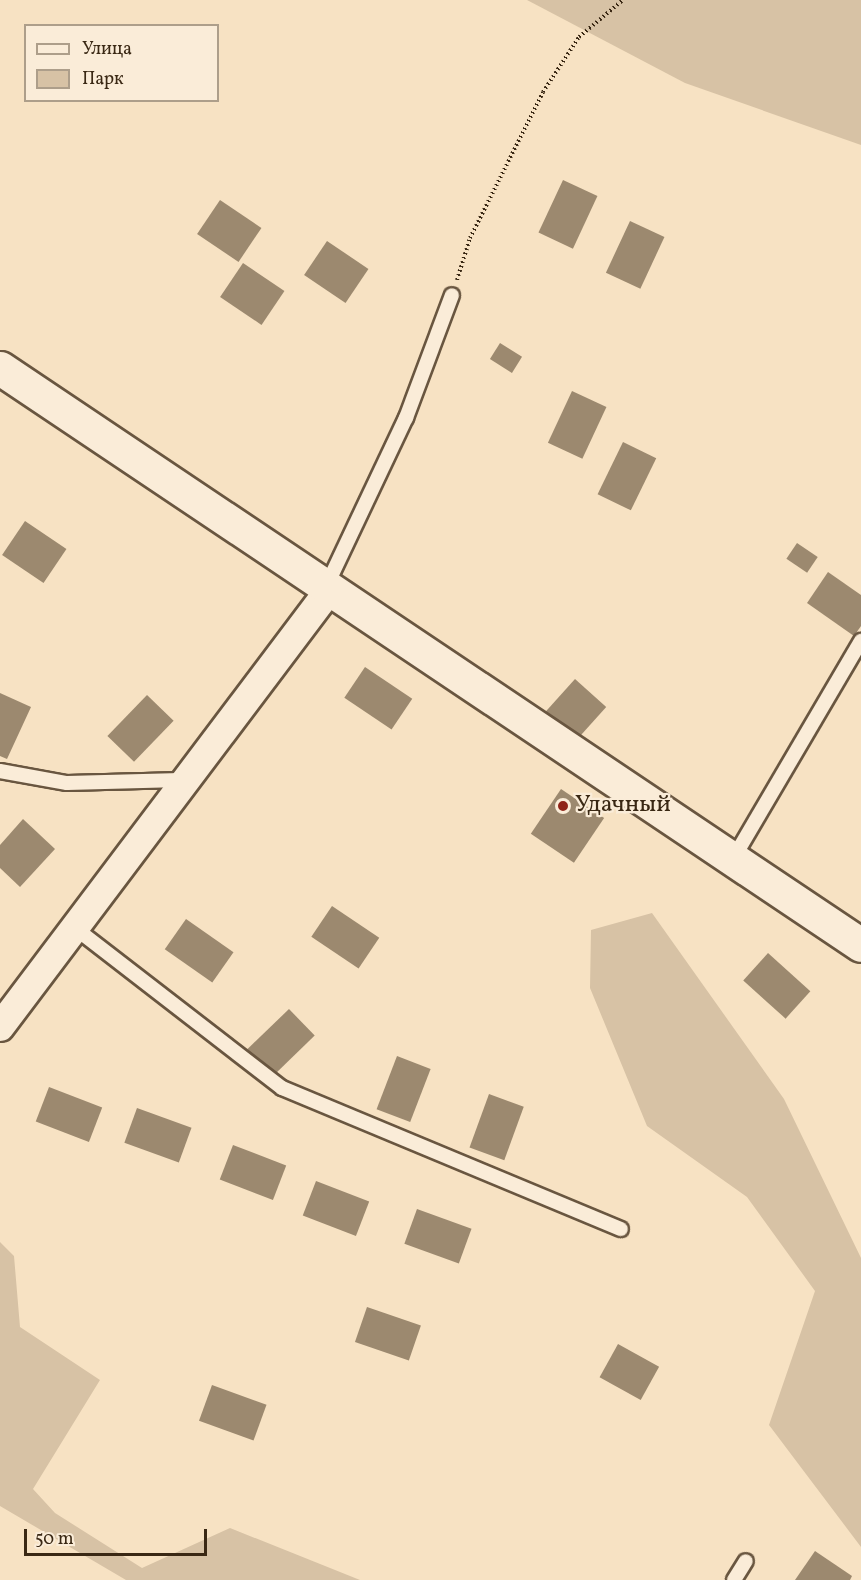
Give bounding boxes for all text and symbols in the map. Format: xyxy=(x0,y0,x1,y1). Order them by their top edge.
legend xyxy=(24,24,219,102)
text: Улица xyxy=(82,37,132,62)
text: Парк xyxy=(82,67,124,92)
place label: Удачный xyxy=(575,792,671,820)
marker: Удачный xyxy=(556,799,570,813)
scale bar xyxy=(27,1517,210,1555)
text: 50 m xyxy=(35,1527,74,1552)

